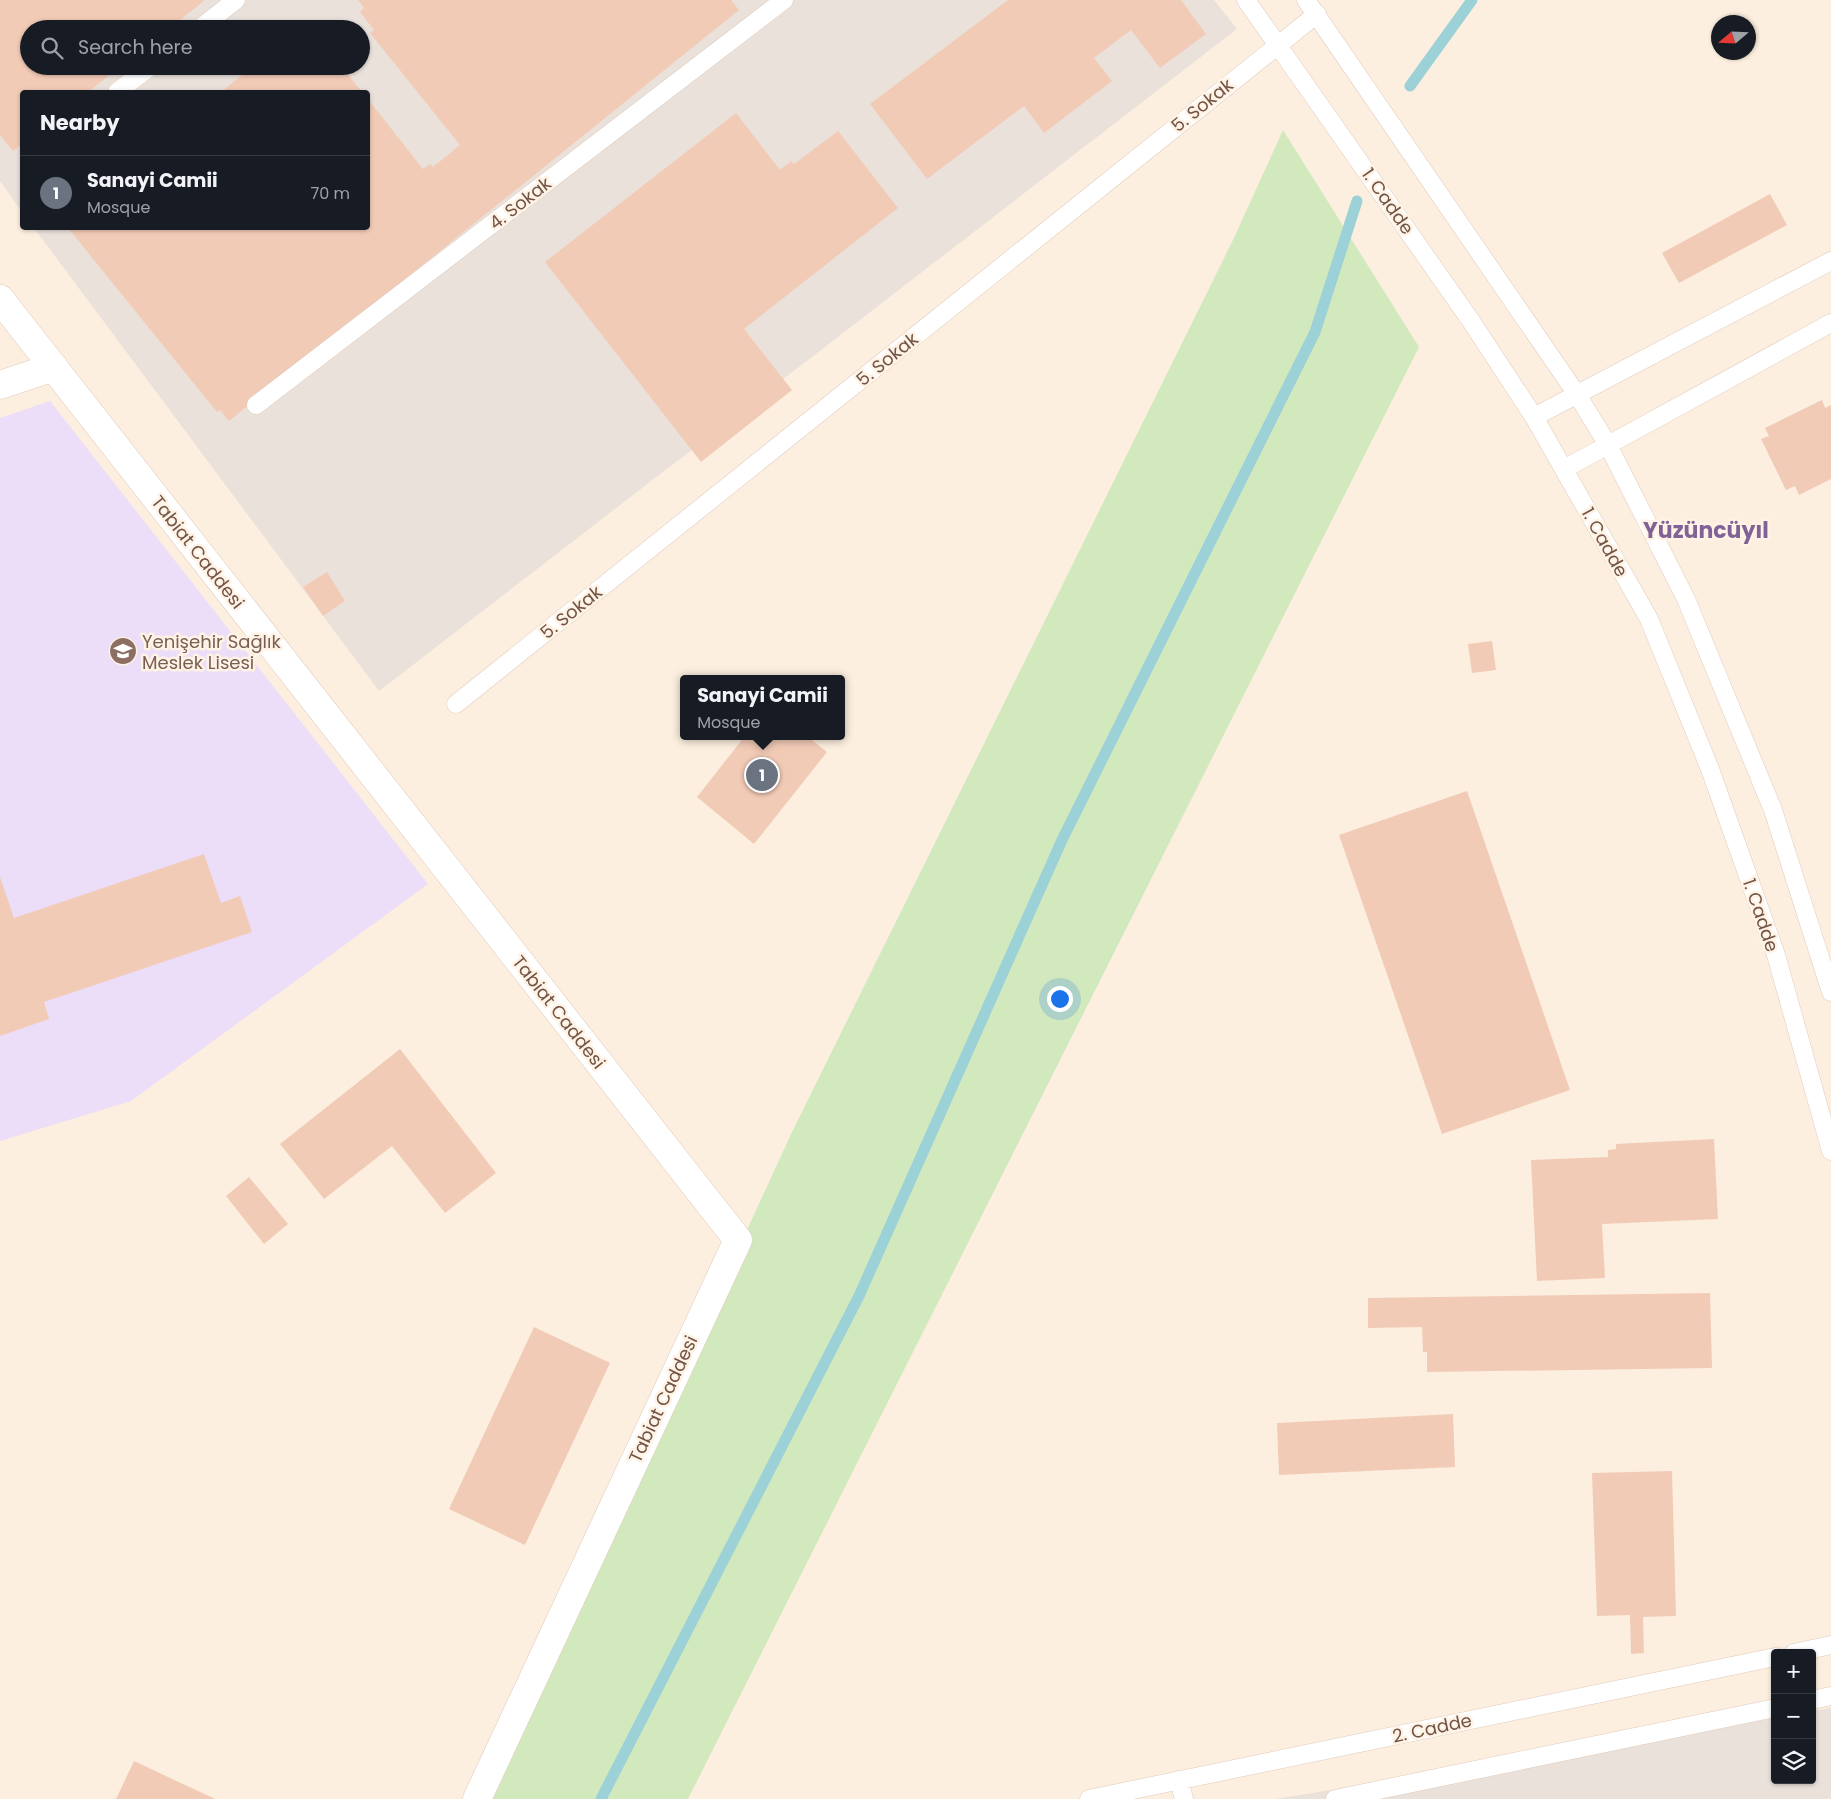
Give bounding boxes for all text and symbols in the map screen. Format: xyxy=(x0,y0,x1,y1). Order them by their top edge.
north arrow xyxy=(1711,15,1756,60)
search box xyxy=(20,20,370,75)
icon: search xyxy=(38,34,66,62)
text: Search here xyxy=(78,34,192,61)
street label: 5. Sokak xyxy=(1166,72,1239,138)
text: Nearby xyxy=(40,108,120,137)
street label: 1. Cadde xyxy=(1356,163,1420,239)
text: Sanayi Camii xyxy=(87,167,218,194)
street label: 4. Sokak xyxy=(484,170,557,235)
text: 1 xyxy=(53,182,59,205)
text: 70 m xyxy=(310,182,350,205)
text: Mosque xyxy=(87,196,150,219)
street label: 5. Sokak xyxy=(851,326,924,392)
street label: Tabiat Caddesi xyxy=(146,490,250,614)
street label: 1. Cadde xyxy=(1576,503,1634,581)
district label: Yüzüncüyıl xyxy=(1643,515,1769,546)
street label: 5. Sokak xyxy=(535,579,608,645)
place label: Yenişehir Sağlık Meslek Lisesi xyxy=(142,629,281,675)
school or university icon: Yenişehir Sağlık Meslek Lisesi xyxy=(108,636,138,666)
popup xyxy=(680,675,845,740)
text: Sanayi Camii xyxy=(697,682,828,709)
text: Mosque xyxy=(697,711,761,734)
pin: 1 xyxy=(746,756,778,794)
street label: 1. Cadde xyxy=(1737,875,1785,955)
street label: Tabiat Caddesi xyxy=(507,950,611,1074)
your location xyxy=(1047,986,1073,1012)
street label: Tabiat Caddesi xyxy=(623,1331,703,1467)
map controls xyxy=(1771,1649,1816,1784)
button: + xyxy=(1771,1649,1816,1694)
button: − xyxy=(1771,1694,1816,1739)
street label: 2. Cadde xyxy=(1390,1707,1474,1749)
button: layers xyxy=(1771,1739,1816,1784)

